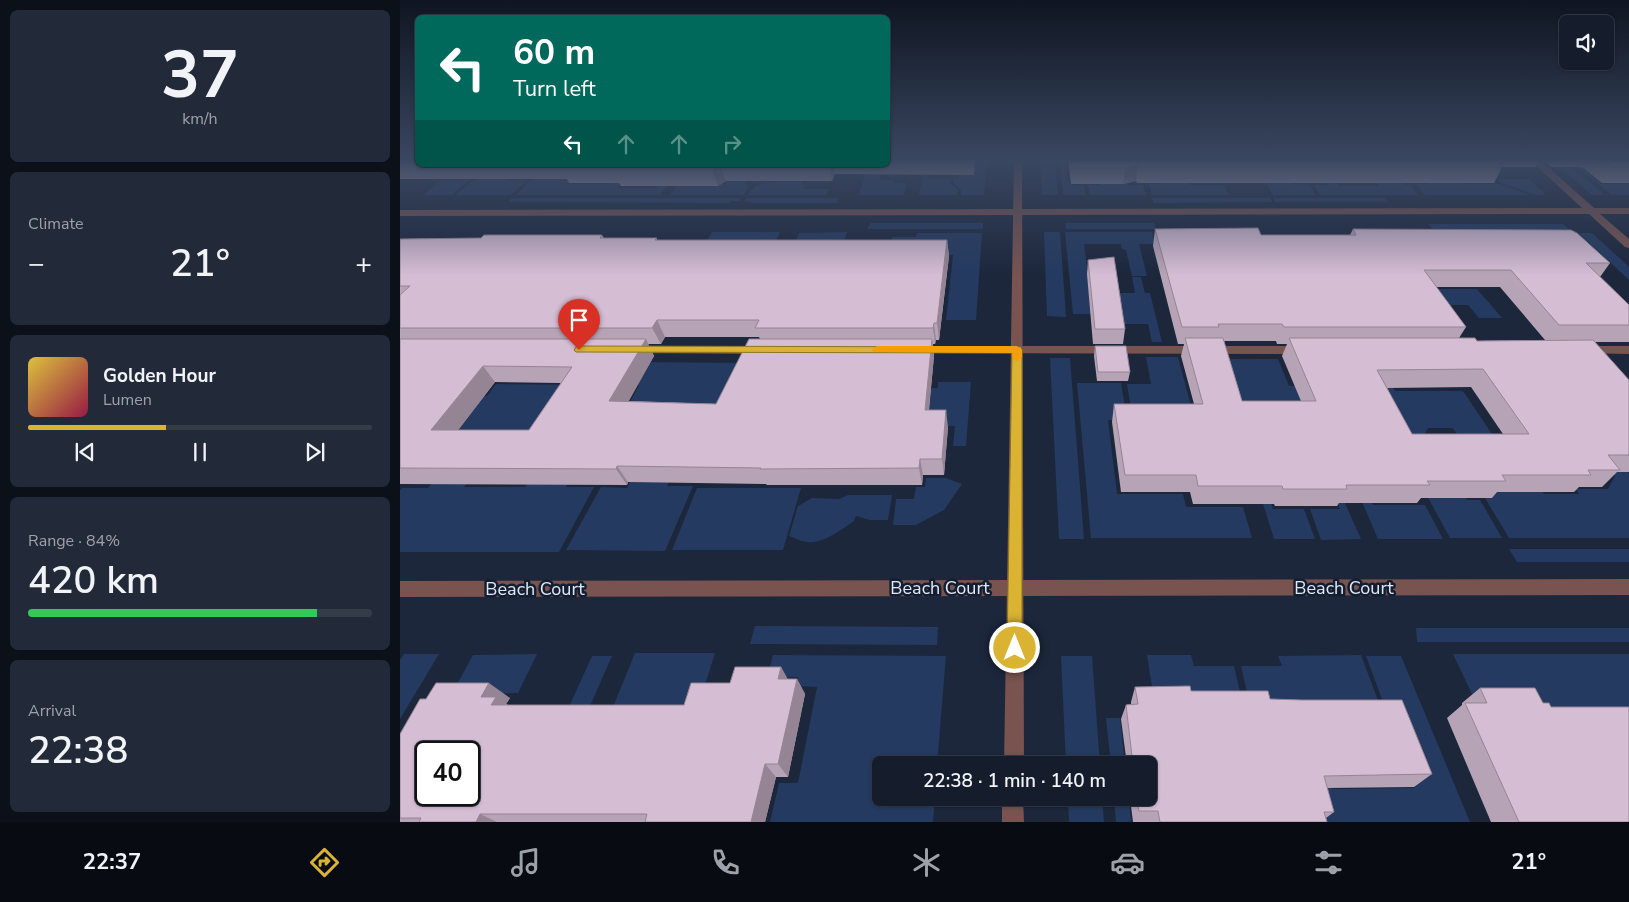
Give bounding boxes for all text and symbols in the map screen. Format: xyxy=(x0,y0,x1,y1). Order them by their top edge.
map controls xyxy=(1559,15,1614,70)
button: sound xyxy=(1559,15,1614,70)
text: 60 m xyxy=(513,29,595,76)
text: 37 xyxy=(161,31,239,120)
icon: left xyxy=(430,35,495,100)
text: Turn left xyxy=(513,74,596,104)
text: km/h xyxy=(182,108,218,130)
icon: left xyxy=(559,130,587,158)
icon: ahead xyxy=(612,130,640,158)
icon: ahead xyxy=(665,130,693,158)
icon: right xyxy=(718,130,746,158)
text: Climate xyxy=(28,213,83,235)
text: 21° xyxy=(170,238,230,289)
text: − xyxy=(28,245,45,283)
text: + xyxy=(355,245,372,283)
pin xyxy=(558,299,600,350)
icon: arrive xyxy=(565,306,593,334)
text: Golden Hour xyxy=(103,363,216,389)
text: Lumen xyxy=(103,389,152,411)
icon: previous xyxy=(71,438,99,466)
icon: pause xyxy=(186,438,214,466)
icon: next xyxy=(301,438,329,466)
text: Range · 84% xyxy=(28,530,120,552)
text: 420 km xyxy=(28,555,159,606)
street label: Beach Court xyxy=(890,576,990,600)
street label: Beach Court xyxy=(1294,576,1394,600)
street label: Beach Court xyxy=(485,577,585,601)
position arrow xyxy=(988,621,1040,673)
text: Arrival xyxy=(28,700,76,722)
text: 22:38 xyxy=(28,725,128,776)
speed limit sign: 40 xyxy=(415,741,480,806)
text: 22:38 · 1 min · 140 m xyxy=(923,768,1106,794)
icon: directions xyxy=(307,845,342,880)
icon: music xyxy=(508,845,543,880)
icon: phone xyxy=(708,845,743,880)
icon: climate xyxy=(909,845,944,880)
icon: car xyxy=(1110,845,1145,880)
icon: filters xyxy=(1311,845,1346,880)
text: 22:37 xyxy=(83,847,141,877)
text: 21° xyxy=(1511,847,1546,877)

